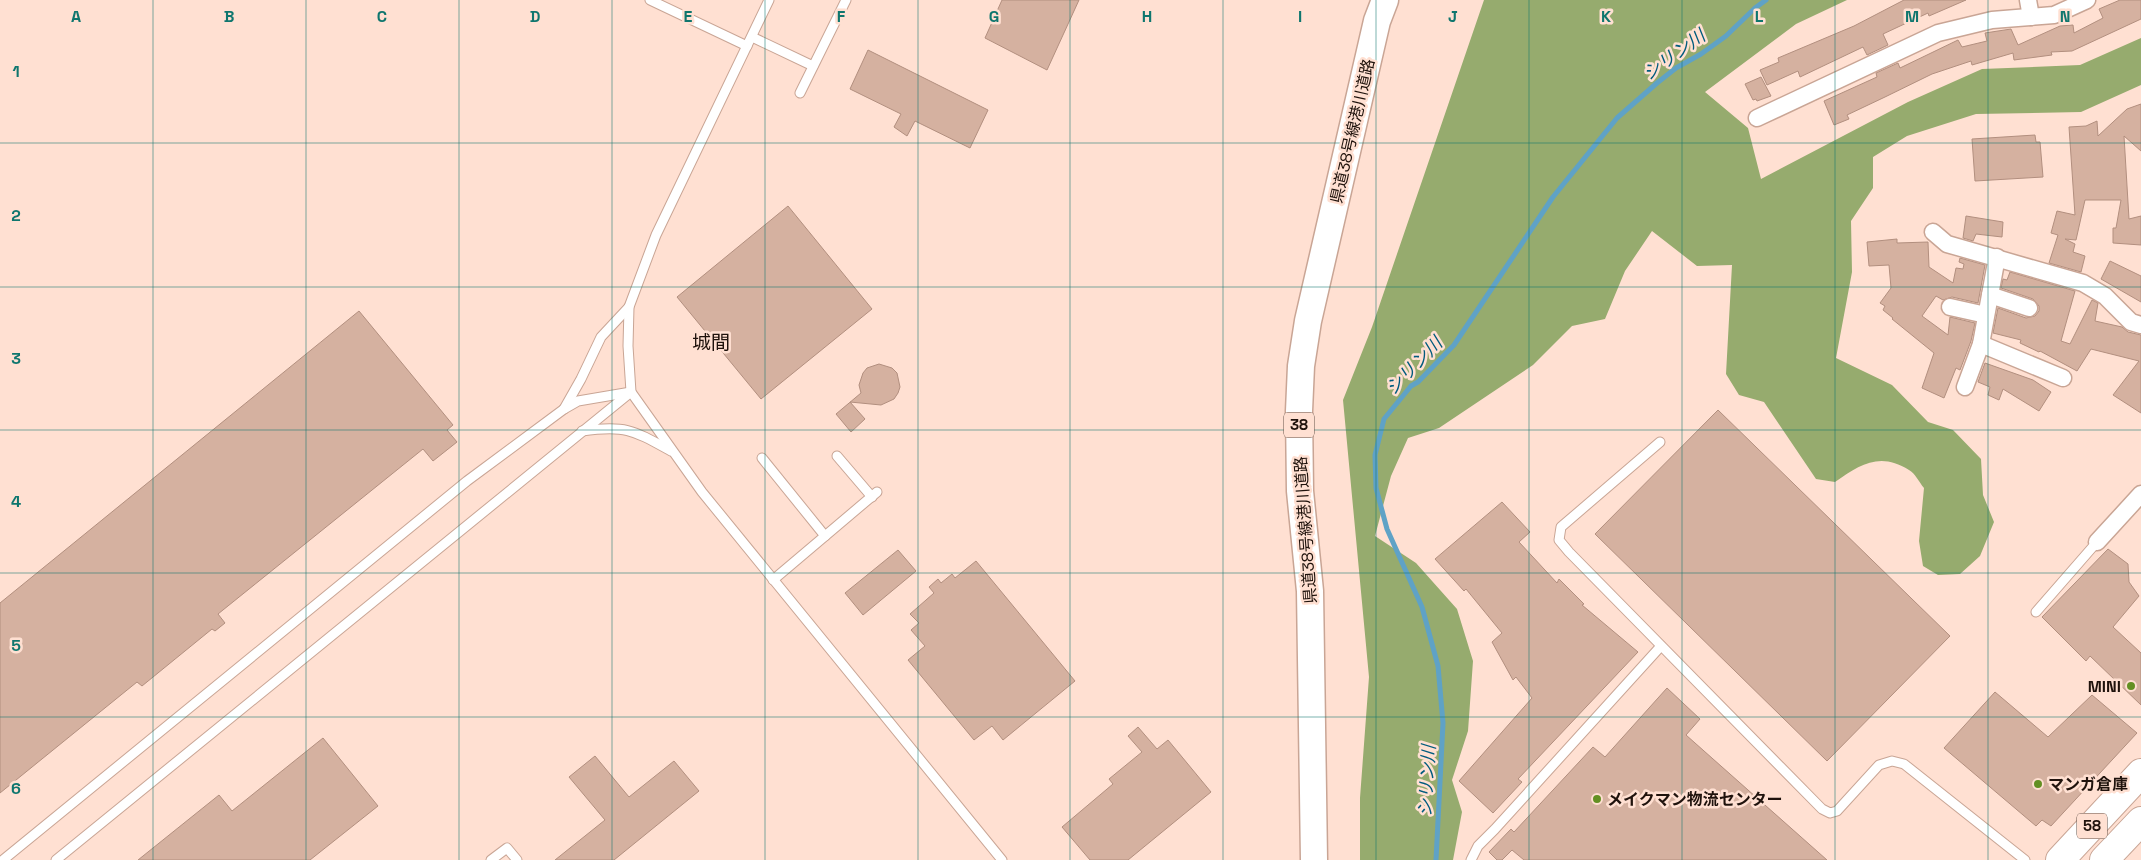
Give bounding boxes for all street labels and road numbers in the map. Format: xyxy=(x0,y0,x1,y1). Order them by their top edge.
street label: 県道38号線港川道路 xyxy=(1326,57,1379,205)
road number: 38 xyxy=(1284,412,1314,438)
street label: 県道38号線港川道路 xyxy=(1290,456,1321,604)
road number: 58 xyxy=(2077,814,2107,838)

